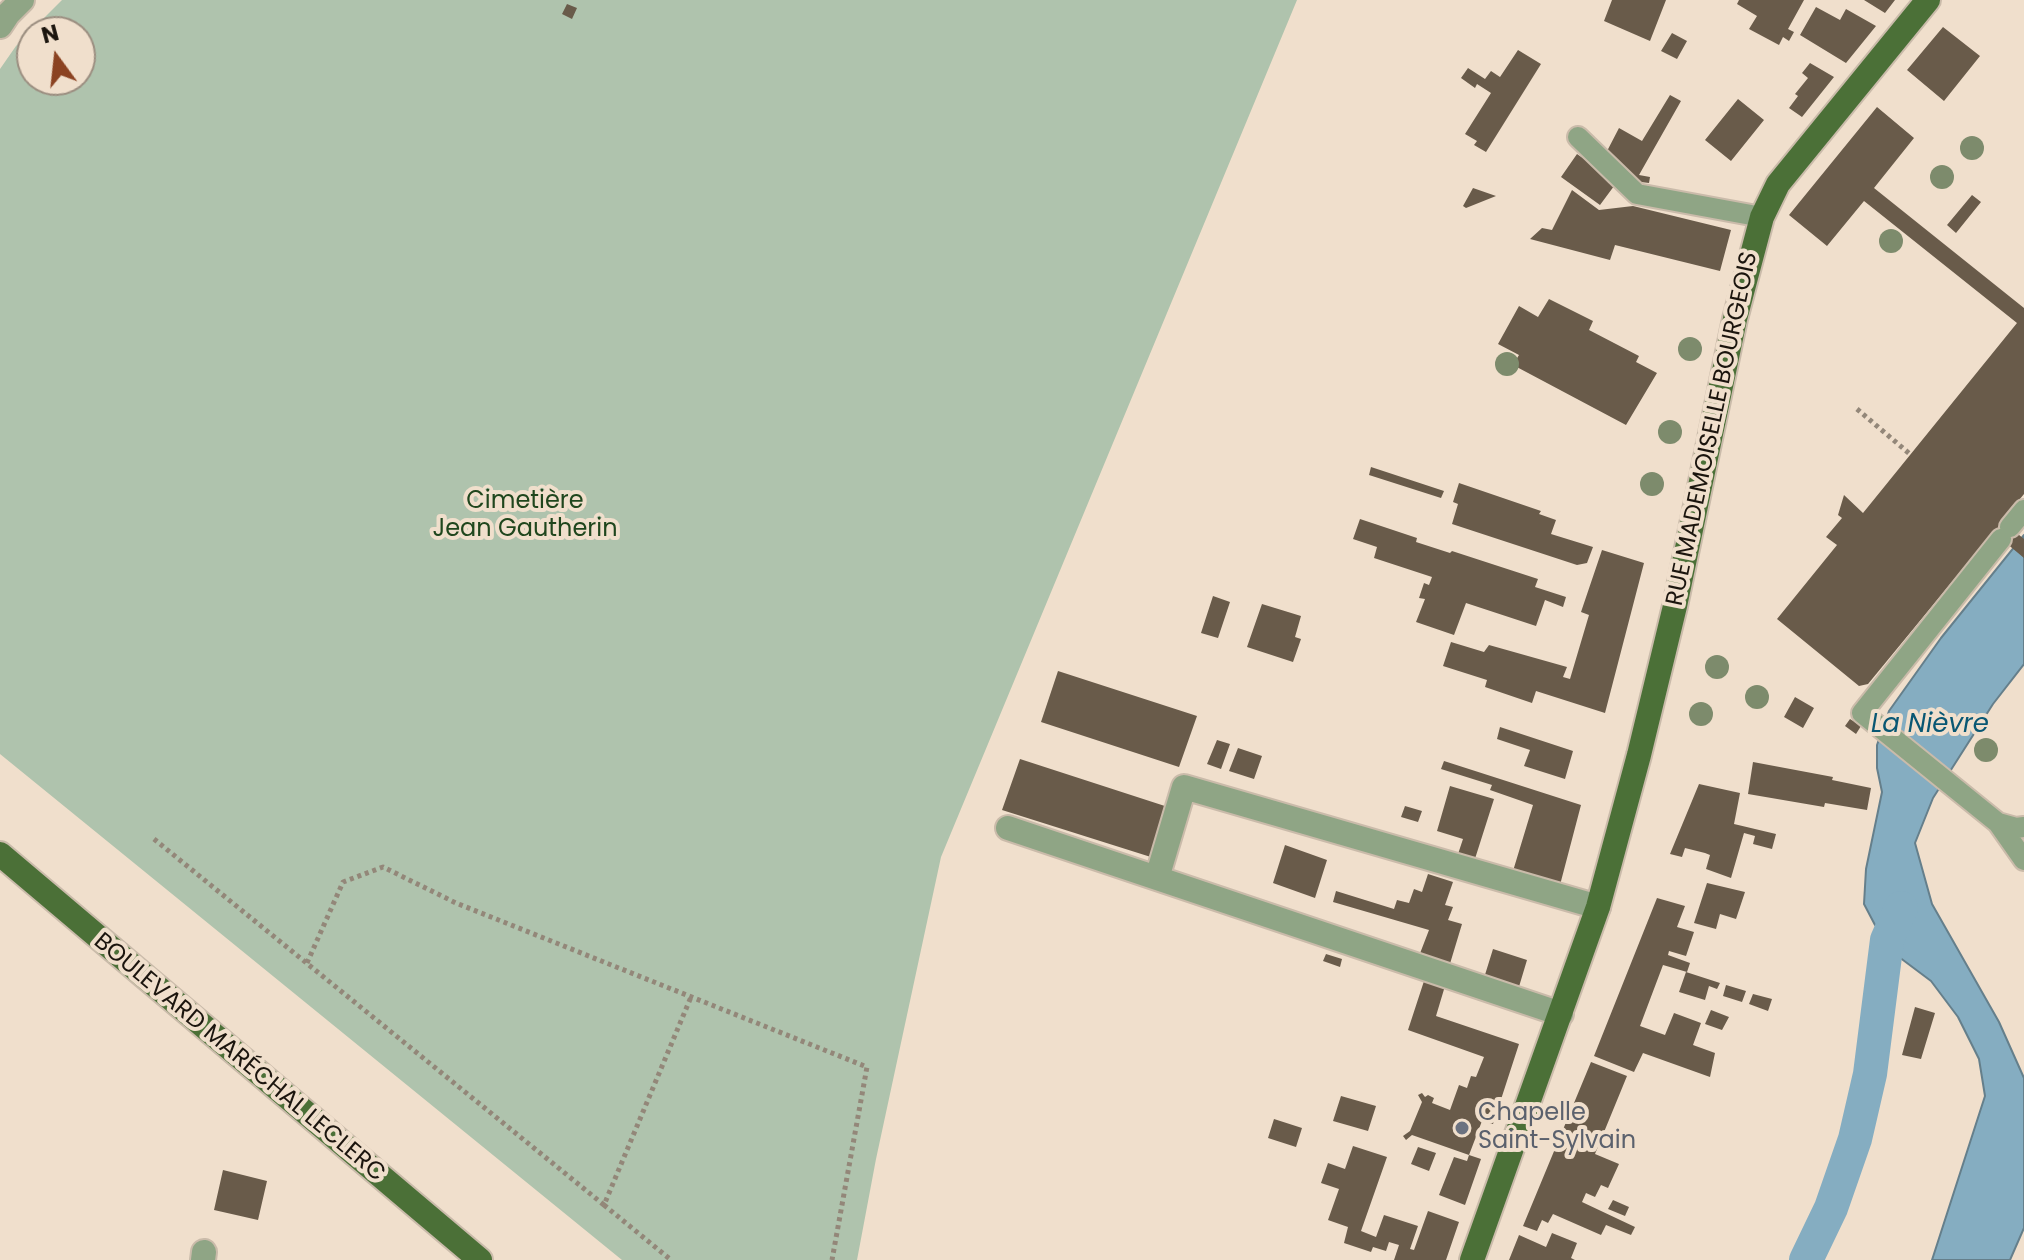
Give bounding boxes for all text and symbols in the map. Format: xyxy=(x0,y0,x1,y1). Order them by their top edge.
north arrow xyxy=(16,16,96,96)
text: N xyxy=(38,17,62,51)
street label: RUE MADEMOISELLE BOURGEOIS xyxy=(1661,249,1765,609)
park label: Cimetière Jean Gautherin xyxy=(432,488,618,544)
water label: La Nièvre xyxy=(1871,709,1989,741)
street label: BOULEVARD MARÉCHAL LECLERC xyxy=(87,928,391,1188)
place label: Chapelle Saint-Sylvain xyxy=(1478,1100,1636,1156)
marker: Chapelle Saint-Sylvain xyxy=(1453,1119,1471,1137)

